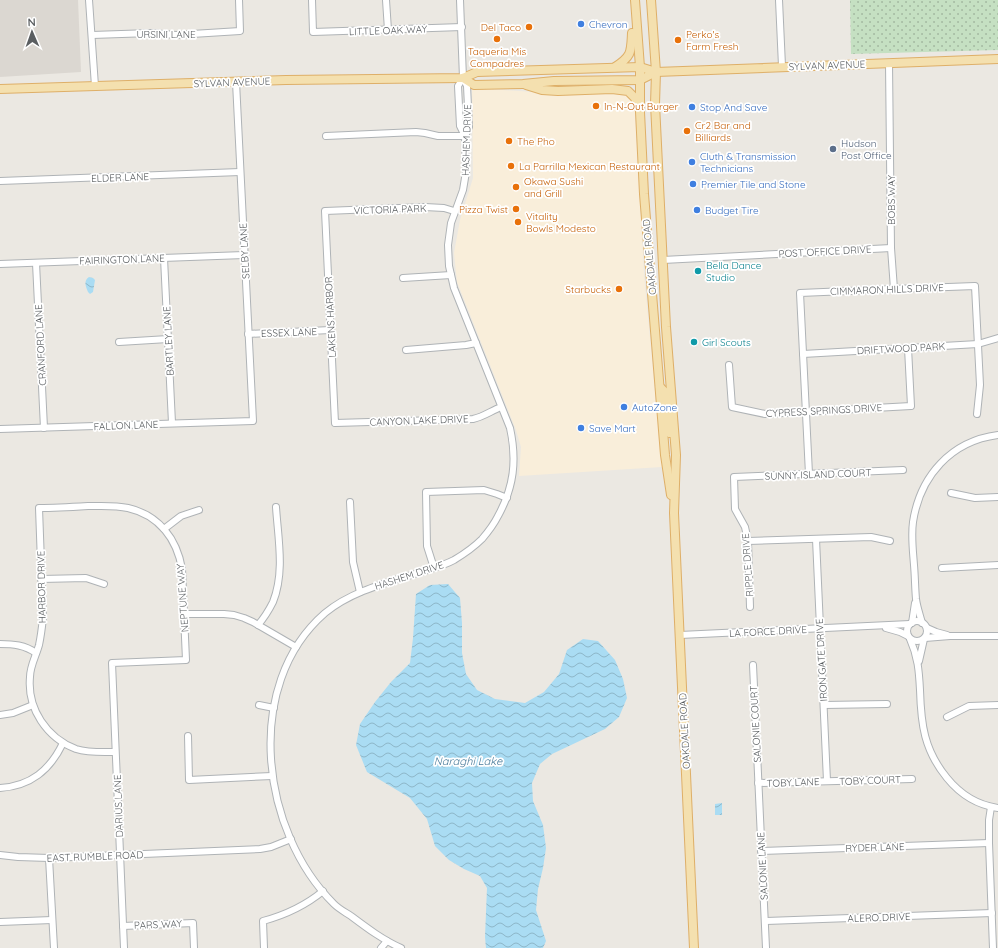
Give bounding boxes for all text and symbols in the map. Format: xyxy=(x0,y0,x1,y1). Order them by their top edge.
north arrow xyxy=(12,12,52,52)
text: N xyxy=(27,15,36,29)
place label: Chevron xyxy=(589,18,628,31)
marker: Chevron xyxy=(576,19,586,29)
place label: Del Taco xyxy=(481,21,521,34)
marker: Del Taco xyxy=(524,22,534,32)
street label: LITTLE OAK WAY xyxy=(349,23,428,38)
street label: URSINI LANE xyxy=(136,28,196,41)
place label: Perko's Farm Fresh xyxy=(686,28,738,53)
marker: Taqueria Mis Compadres xyxy=(492,34,502,44)
marker: Perko's Farm Fresh xyxy=(673,35,683,45)
place label: Taqueria Mis Compadres xyxy=(468,45,526,70)
street label: SYLVAN AVENUE xyxy=(788,58,866,73)
street label: SYLVAN AVENUE xyxy=(193,75,271,90)
place label: In-N-Out Burger xyxy=(604,100,678,113)
marker: In-N-Out Burger xyxy=(591,101,601,111)
place label: Stop And Save xyxy=(700,101,768,114)
marker: Stop And Save xyxy=(687,102,697,112)
street label: HASHEM DRIVE xyxy=(459,104,474,176)
place label: Cr2 Bar and Billiards xyxy=(695,119,751,144)
marker: Cr2 Bar and Billiards xyxy=(682,126,692,136)
place label: The Pho xyxy=(517,135,555,148)
marker: The Pho xyxy=(504,136,514,146)
place label: Hudson Post Office xyxy=(841,137,892,162)
marker: Hudson Post Office xyxy=(828,144,838,154)
place label: Cluth & Transmission Technicians xyxy=(700,150,796,175)
marker: Cluth & Transmission Technicians xyxy=(687,157,697,167)
place label: La Parrilla Mexican Restaurant xyxy=(519,160,660,173)
marker: La Parrilla Mexican Restaurant xyxy=(506,161,516,171)
street label: ELDER LANE xyxy=(91,170,150,185)
place label: Okawa Sushi and Grill xyxy=(524,175,583,200)
street label: BOBS WAY xyxy=(885,175,898,225)
place label: Premier Tile and Stone xyxy=(701,178,806,191)
marker: Premier Tile and Stone xyxy=(688,179,698,189)
marker: Okawa Sushi and Grill xyxy=(511,182,521,192)
street label: VICTORIA PARK xyxy=(353,202,427,217)
place label: Pizza Twist xyxy=(459,203,509,216)
marker: Pizza Twist xyxy=(511,204,521,214)
place label: Budget Tire xyxy=(705,204,759,217)
marker: Budget Tire xyxy=(692,205,702,215)
place label: Vitality Bowls Modesto xyxy=(526,210,596,235)
marker: Vitality Bowls Modesto xyxy=(513,217,523,227)
street label: OAKDALE ROAD xyxy=(640,219,659,295)
street label: SELBY LANE xyxy=(237,222,252,279)
street label: POST OFFICE DRIVE xyxy=(778,243,872,260)
street label: FAIRINGTON LANE xyxy=(79,251,165,267)
place label: Bella Dance Studio xyxy=(706,259,762,284)
marker: Bella Dance Studio xyxy=(693,266,703,276)
street label: LAKENS HARBOR xyxy=(322,276,339,358)
street label: CIMMARON HILLS DRIVE xyxy=(830,281,944,298)
place label: Starbucks xyxy=(565,283,611,296)
marker: Starbucks xyxy=(614,284,624,294)
street label: CRANFORD LANE xyxy=(32,304,49,386)
street label: BARTLEY LANE xyxy=(160,306,177,376)
street label: ESSEX LANE xyxy=(261,325,318,340)
place label: Girl Scouts xyxy=(702,336,751,349)
marker: Girl Scouts xyxy=(689,337,699,347)
street label: DRIFTWOOD PARK xyxy=(856,340,946,357)
place label: AutoZone xyxy=(632,401,678,414)
street label: CYPRESS SPRINGS DRIVE xyxy=(766,401,883,420)
marker: AutoZone xyxy=(619,402,629,412)
street label: CANYON LAKE DRIVE xyxy=(369,412,469,429)
street label: FALLON LANE xyxy=(93,418,159,433)
place label: Save Mart xyxy=(589,422,636,435)
marker: Save Mart xyxy=(576,423,586,433)
street label: SUNNY ISLAND COURT xyxy=(764,466,872,483)
street label: RIPPLE DRIVE xyxy=(739,532,756,597)
street label: HARBOR DRIVE xyxy=(34,550,49,623)
street label: HASHEM DRIVE xyxy=(373,558,446,593)
street label: NEPTUNE WAY xyxy=(174,563,191,633)
street label: IRON GATE DRIVE xyxy=(813,618,830,702)
street label: LA FORCE DRIVE xyxy=(729,623,808,640)
street label: SALONIE COURT xyxy=(747,685,764,763)
street label: OAKDALE ROAD xyxy=(676,693,693,769)
water label: Naraghi Lake xyxy=(434,754,503,768)
street label: TOBY COURT xyxy=(839,773,901,788)
street label: DARIUS LANE xyxy=(111,774,126,838)
street label: TOBY LANE xyxy=(766,775,820,790)
street label: SALONIE LANE xyxy=(754,831,771,900)
street label: RYDER LANE xyxy=(845,840,905,855)
street label: EAST RUMBLE ROAD xyxy=(46,848,144,865)
street label: ALERO DRIVE xyxy=(847,910,911,925)
street label: PARS WAY xyxy=(134,917,183,932)

